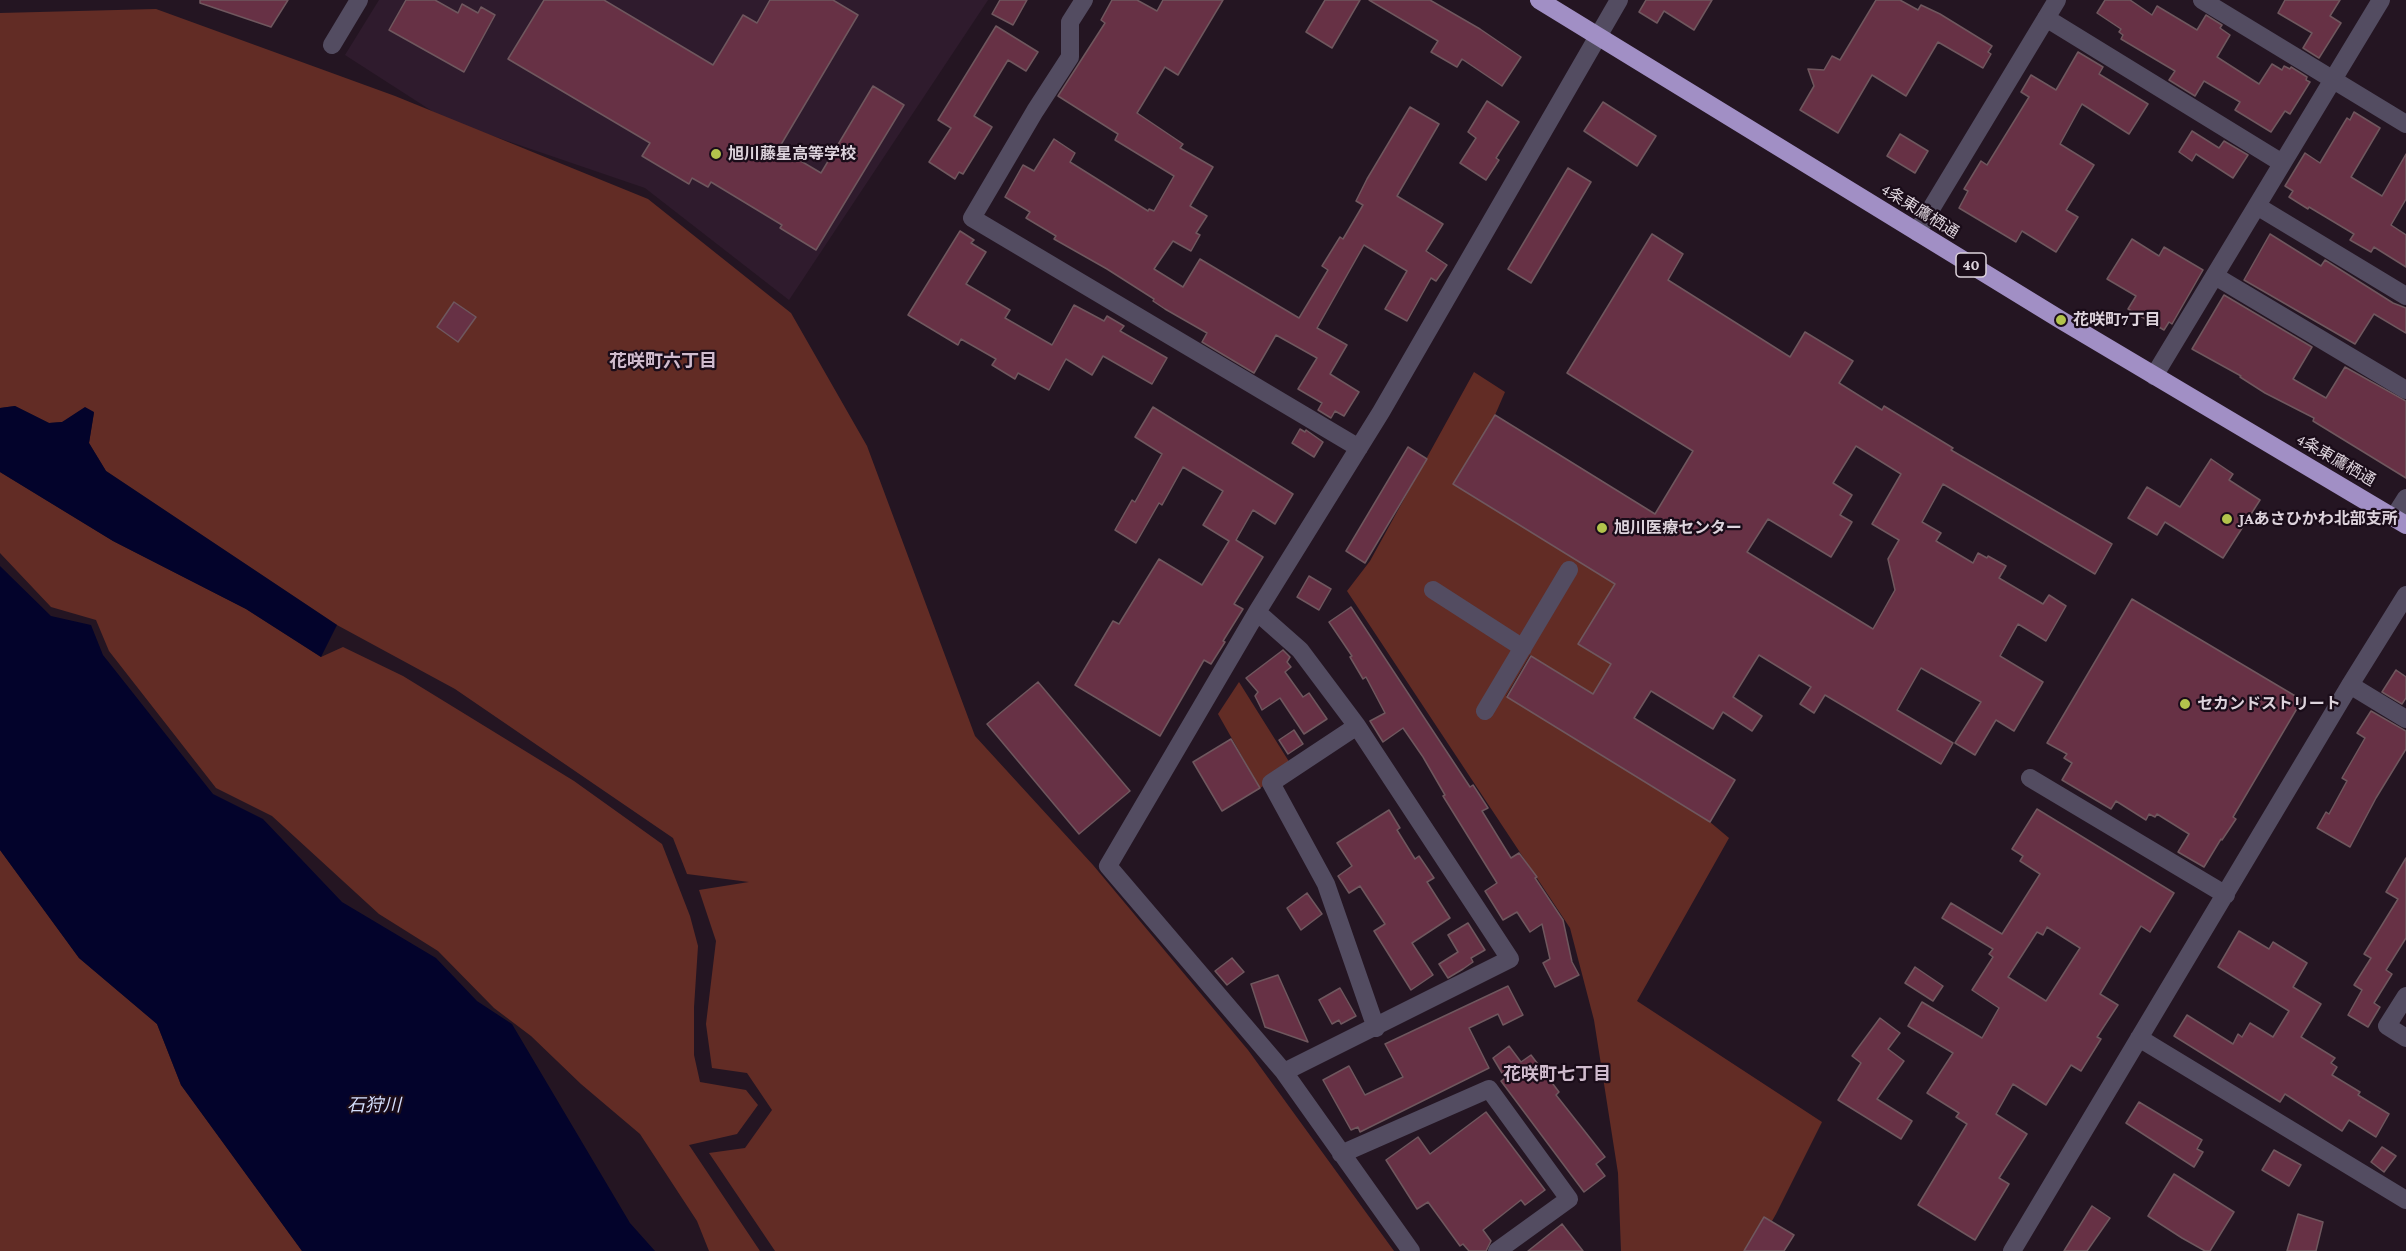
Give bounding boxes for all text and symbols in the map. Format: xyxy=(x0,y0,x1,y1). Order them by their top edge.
place label: 旭川藤星高等学校 xyxy=(728,144,856,164)
marker: 旭川藤星高等学校 xyxy=(709,147,723,161)
street label: 4条東鷹栖通 xyxy=(1878,179,1962,243)
road number: 40 xyxy=(1956,253,1986,277)
place label: 花咲町7丁目 xyxy=(2073,310,2161,330)
marker: 花咲町7丁目 xyxy=(2054,313,2068,327)
district label: 花咲町六丁目 xyxy=(609,350,717,372)
street label: 4条東鷹栖通 xyxy=(2293,430,2379,490)
place label: JAあさひかわ北部支所 xyxy=(2239,509,2398,529)
marker: JAあさひかわ北部支所 xyxy=(2220,512,2234,526)
place label: 旭川医療センター xyxy=(1614,518,1742,538)
marker: 旭川医療センター xyxy=(1595,521,1609,535)
place label: セカンドストリート xyxy=(2197,694,2341,714)
marker: セカンドストリート xyxy=(2178,697,2192,711)
district label: 花咲町七丁目 xyxy=(1503,1063,1611,1085)
water label: 石狩川 xyxy=(347,1094,401,1116)

